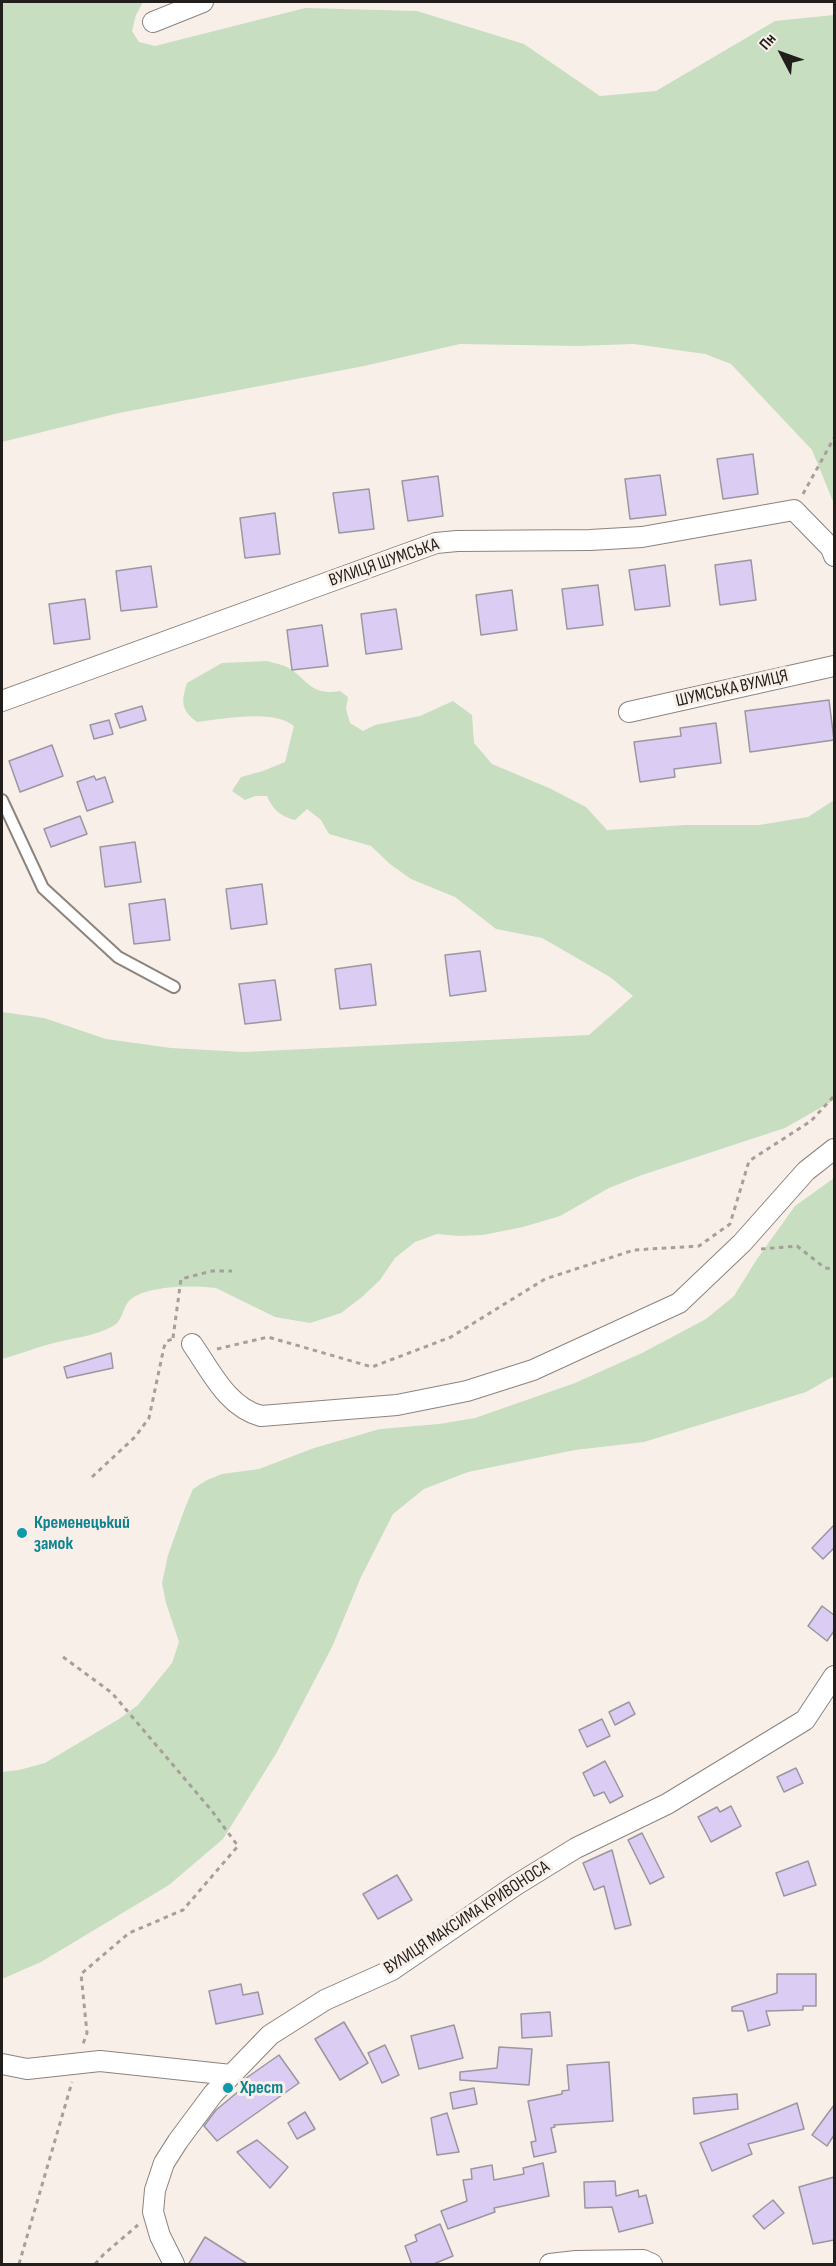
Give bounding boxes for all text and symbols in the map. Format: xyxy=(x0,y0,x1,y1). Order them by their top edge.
north arrow xyxy=(752,24,812,84)
text: Пн xyxy=(756,30,780,54)
street label: ВУЛИЦЯ ШУМСЬКА xyxy=(326,534,442,592)
street label: ШУМСЬКА ВУЛИЦЯ xyxy=(674,666,790,712)
place label: Кременецький замок xyxy=(34,1512,130,1555)
marker: Кременецький замок xyxy=(15,1526,29,1540)
street label: ВУЛИЦЯ МАКСИМА КРИВОНОСА xyxy=(380,1856,554,1980)
place label: Хрест xyxy=(240,2077,283,2099)
marker: Хрест xyxy=(221,2081,235,2095)

